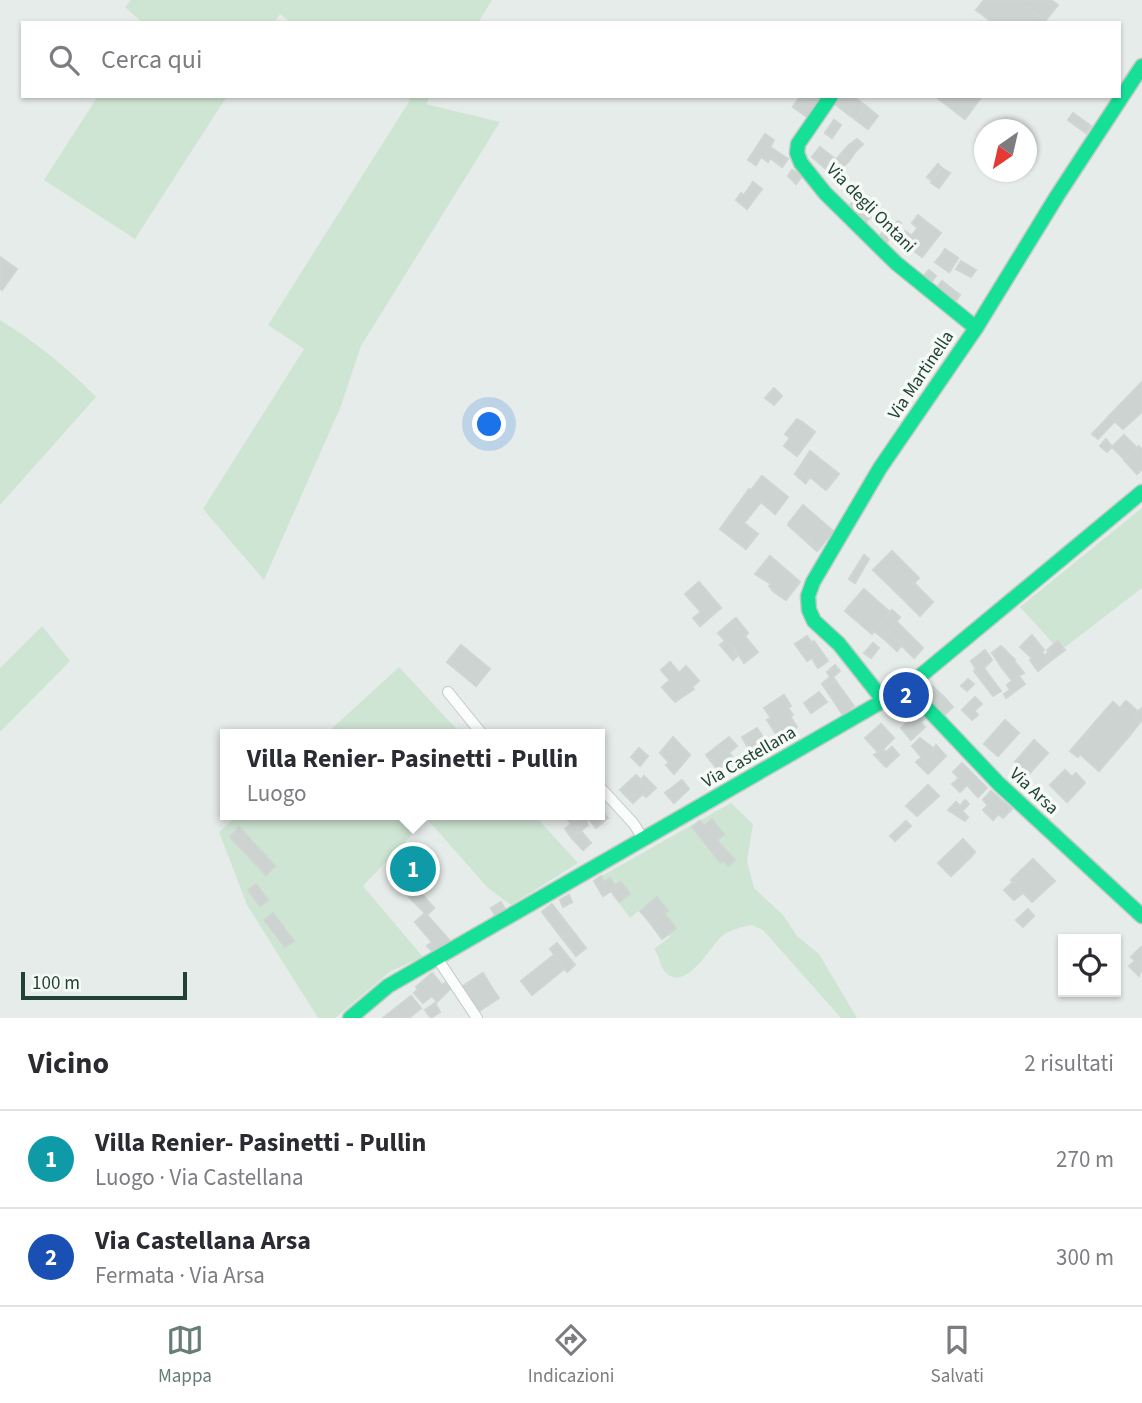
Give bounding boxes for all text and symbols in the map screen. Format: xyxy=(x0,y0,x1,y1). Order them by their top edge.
search box xyxy=(21,21,1121,98)
icon: search xyxy=(45,41,83,79)
text: Cerca qui xyxy=(101,41,202,78)
north arrow xyxy=(974,119,1037,182)
street label: Via degli Ontani xyxy=(821,158,921,258)
street label: Via Martinella xyxy=(882,326,960,424)
your location xyxy=(472,407,506,441)
pin: 2 xyxy=(883,669,929,721)
street label: Via Castellana xyxy=(697,720,801,794)
popup xyxy=(220,729,605,820)
text: Villa Renier- Pasinetti - Pullin xyxy=(247,740,578,777)
street label: Via Arsa xyxy=(1004,762,1064,820)
text: Luogo xyxy=(247,777,306,810)
pin: 1 xyxy=(390,843,436,895)
map controls xyxy=(1058,934,1121,997)
button: locate xyxy=(1058,934,1121,997)
scale bar xyxy=(21,969,187,1001)
text: 100 m xyxy=(32,970,80,997)
text: Vicino xyxy=(28,1042,109,1085)
text: 2 risultati xyxy=(1024,1047,1114,1080)
text: Villa Renier- Pasinetti - Pullin xyxy=(95,1124,426,1161)
text: 1 xyxy=(45,1143,57,1176)
text: 270 m xyxy=(1056,1143,1114,1176)
text: Luogo · Via Castellana xyxy=(95,1161,304,1194)
text: Via Castellana Arsa xyxy=(95,1222,311,1259)
text: 2 xyxy=(45,1241,57,1274)
text: 300 m xyxy=(1056,1241,1114,1274)
text: Fermata · Via Arsa xyxy=(95,1259,265,1292)
tab: Mappa xyxy=(158,1321,212,1390)
tab: Indicazioni xyxy=(528,1321,615,1390)
tab: Salvati xyxy=(931,1321,984,1390)

